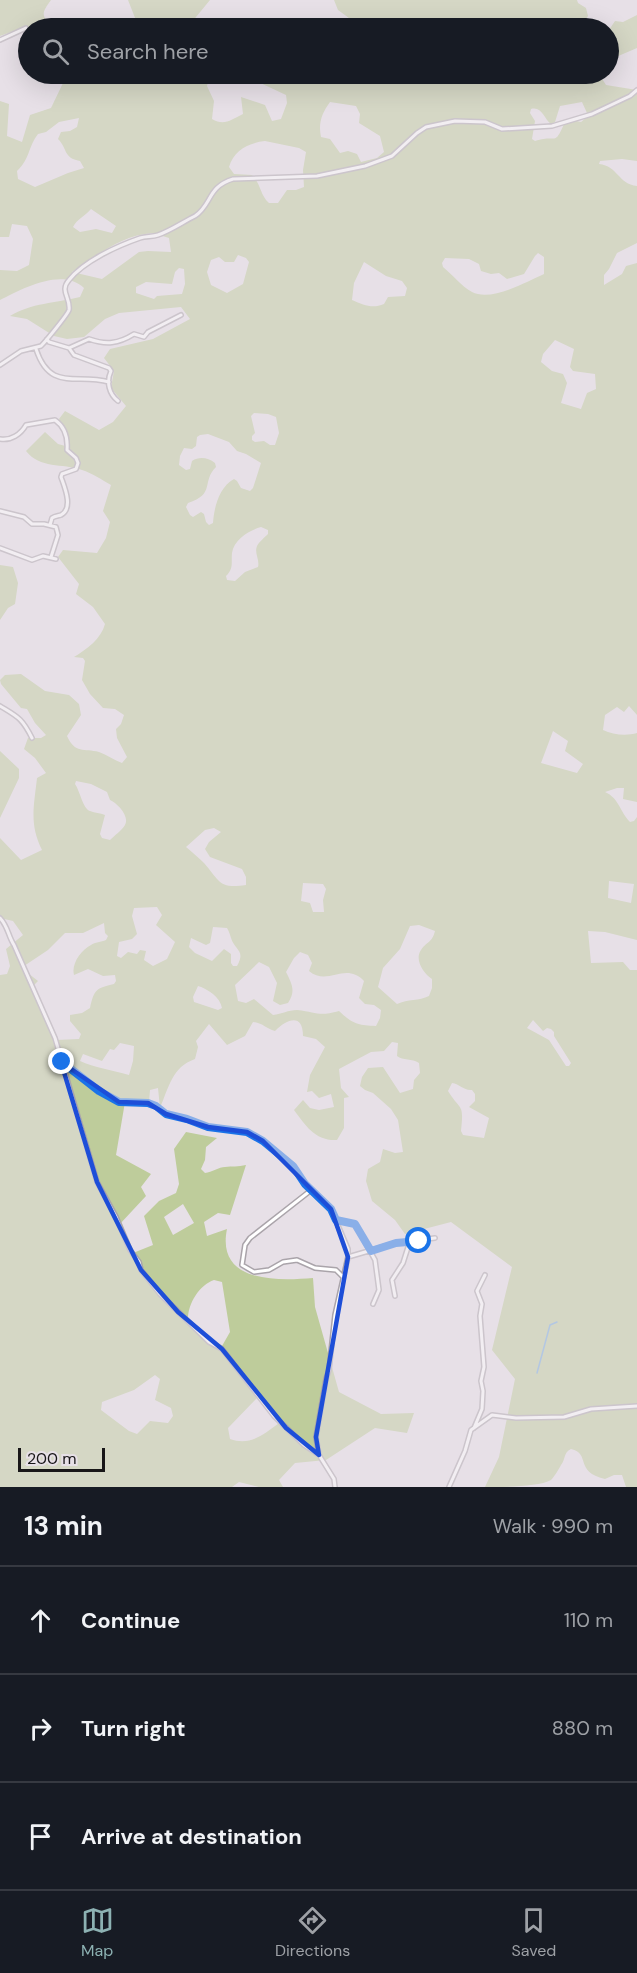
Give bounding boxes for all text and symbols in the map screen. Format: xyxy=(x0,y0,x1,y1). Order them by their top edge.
search box xyxy=(18,18,619,84)
icon: search xyxy=(39,35,72,68)
text: Search here xyxy=(87,37,208,66)
route end xyxy=(48,1048,74,1074)
route start xyxy=(405,1227,431,1253)
scale bar xyxy=(18,1445,105,1472)
text: 200 m xyxy=(27,1448,76,1469)
text: 13 min xyxy=(24,1509,103,1543)
text: Walk · 990 m xyxy=(493,1513,613,1539)
icon: ahead xyxy=(24,1604,57,1637)
text: Continue xyxy=(81,1606,180,1635)
text: 110 m xyxy=(564,1607,613,1633)
icon: right xyxy=(24,1712,57,1745)
text: Turn right xyxy=(81,1714,186,1743)
text: 880 m xyxy=(552,1715,613,1741)
icon: arrive xyxy=(24,1820,57,1853)
text: Arrive at destination xyxy=(81,1822,302,1851)
tab: Map xyxy=(81,1904,114,1961)
tab: Directions xyxy=(275,1904,350,1961)
tab: Saved xyxy=(512,1904,556,1961)

